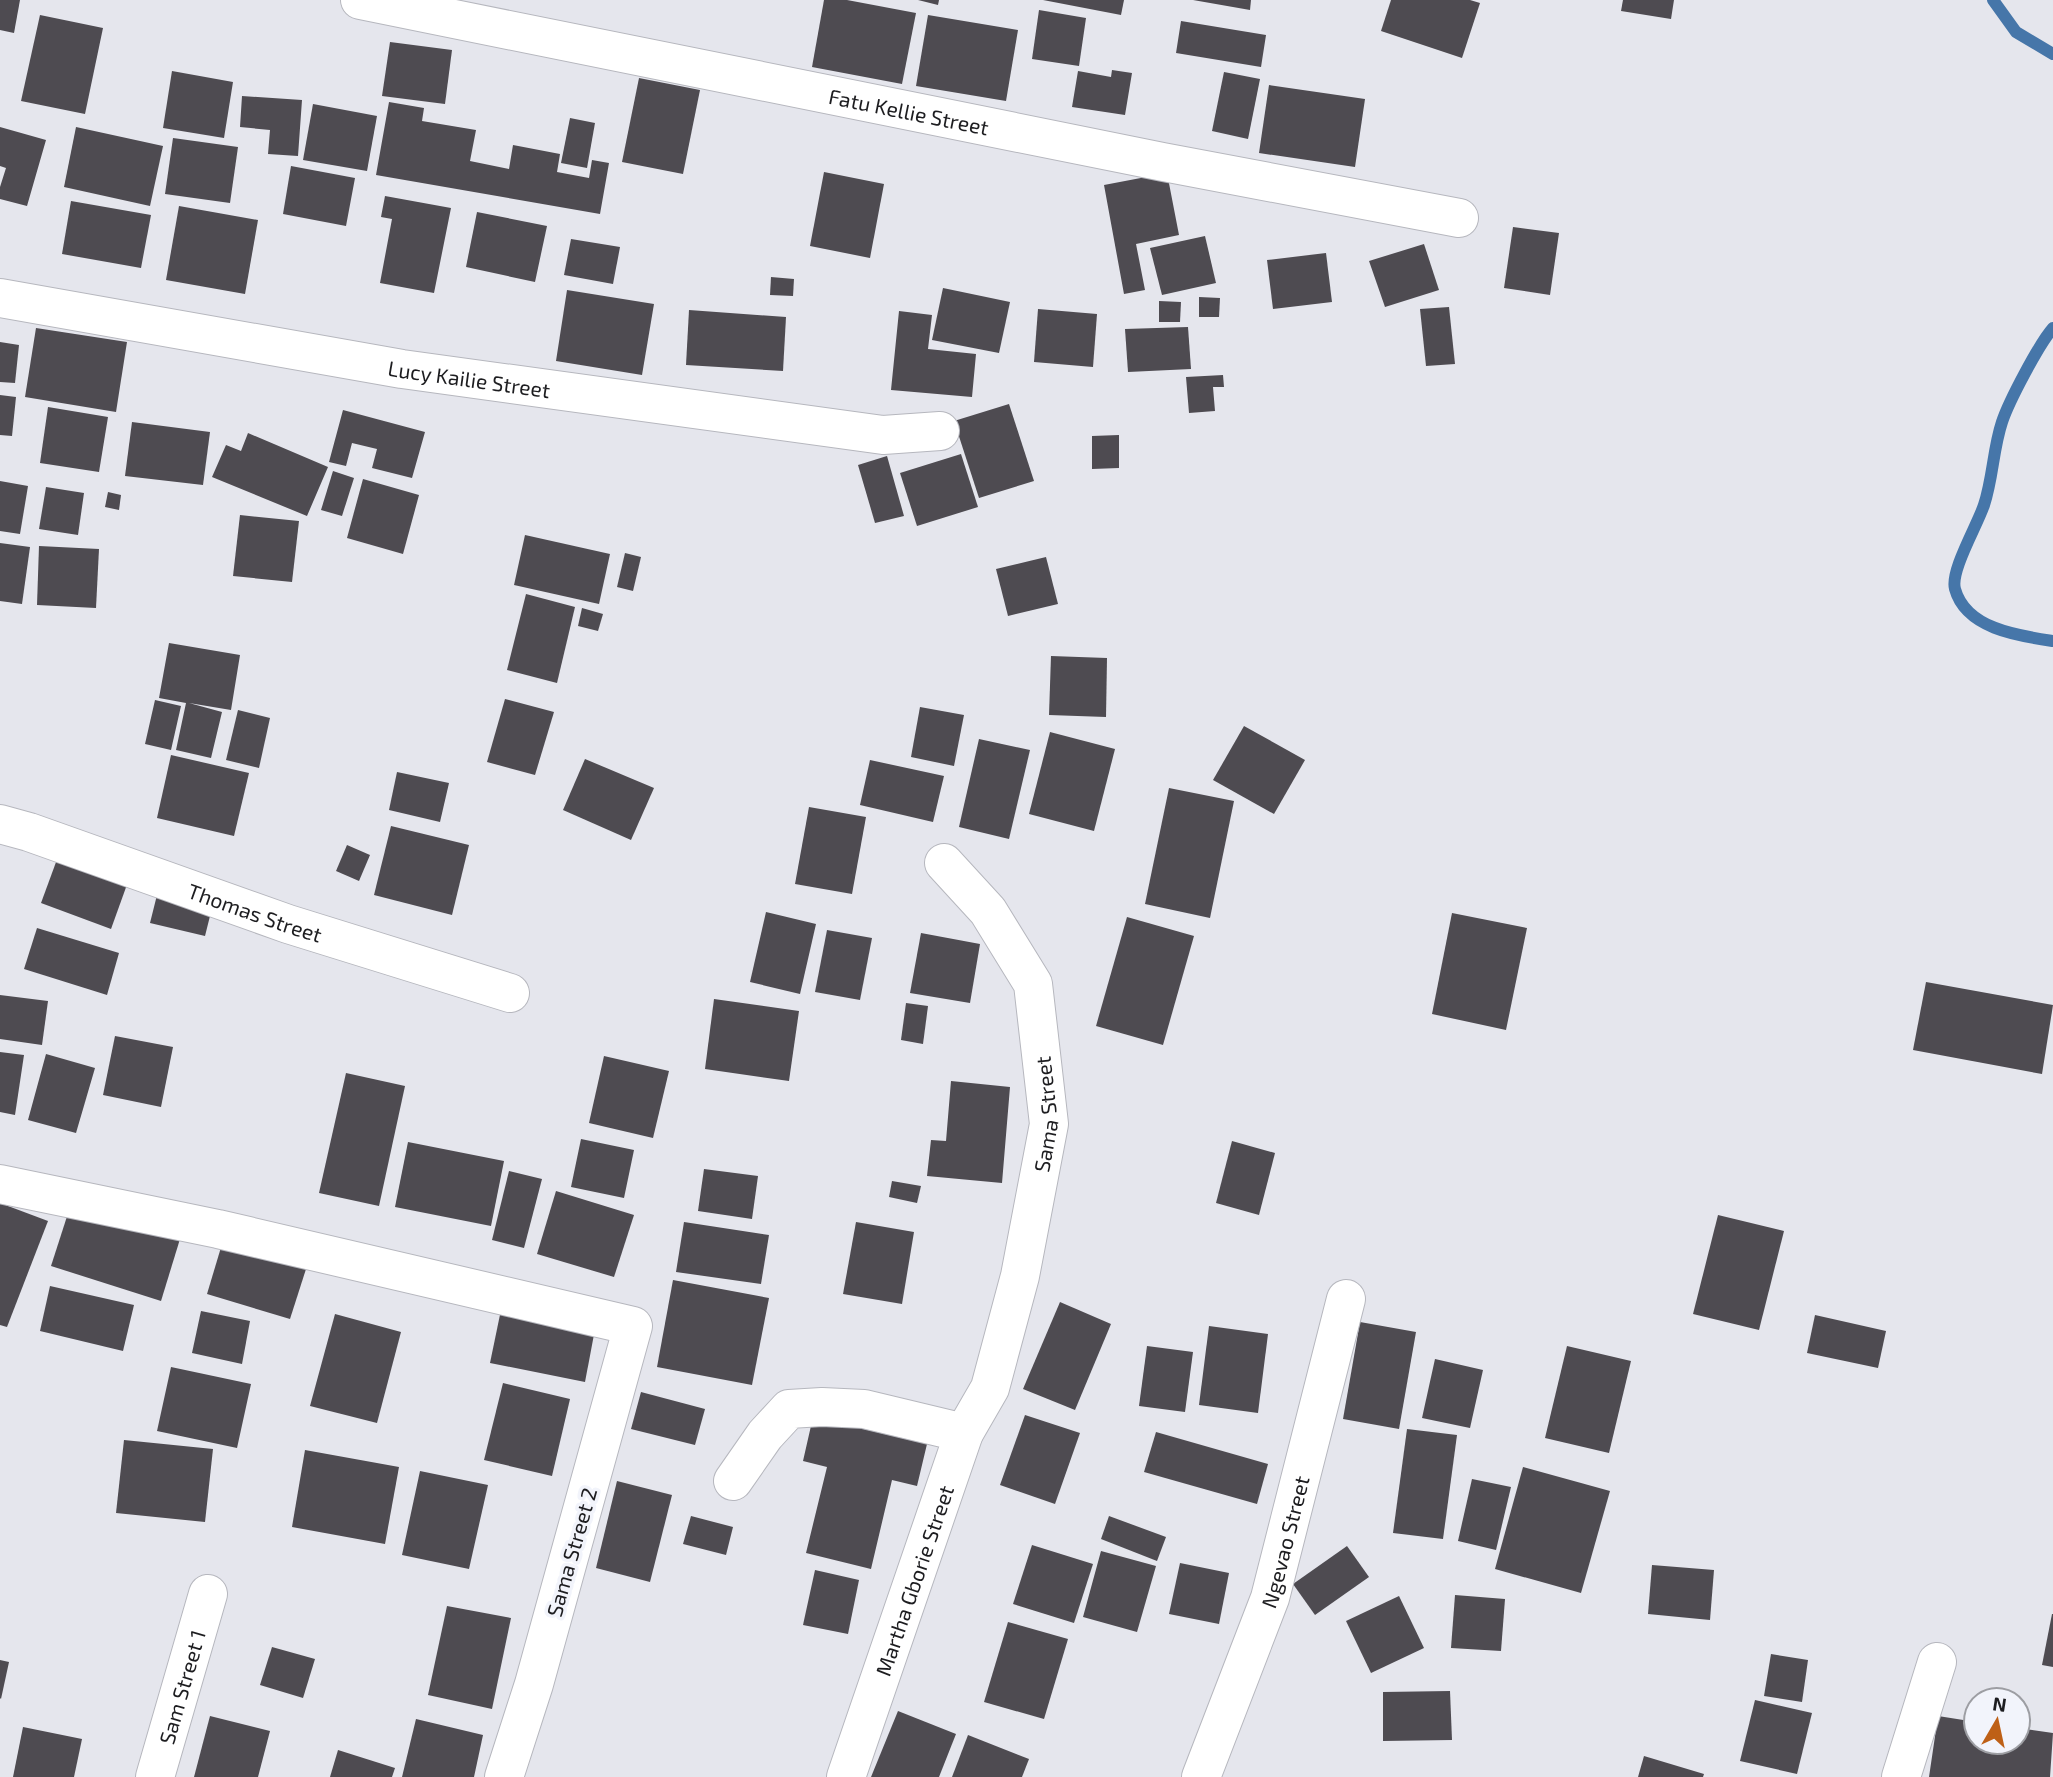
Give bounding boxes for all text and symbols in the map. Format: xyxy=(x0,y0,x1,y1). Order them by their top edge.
street label: Fatu Kellie Street xyxy=(827,82,991,139)
street label: Lucy Kailie Street xyxy=(386,354,552,402)
street label: Thomas Street xyxy=(185,877,325,946)
street label: Sama Street xyxy=(1028,1055,1062,1174)
street label: Ngevao Street xyxy=(1255,1473,1313,1611)
street label: Martha Gborie Street xyxy=(869,1482,958,1679)
street label: Sama Street 2 xyxy=(541,1485,601,1619)
street label: Sam Street 1 xyxy=(153,1627,210,1747)
north arrow xyxy=(1962,1686,2032,1756)
text: N xyxy=(1991,1691,2008,1716)

